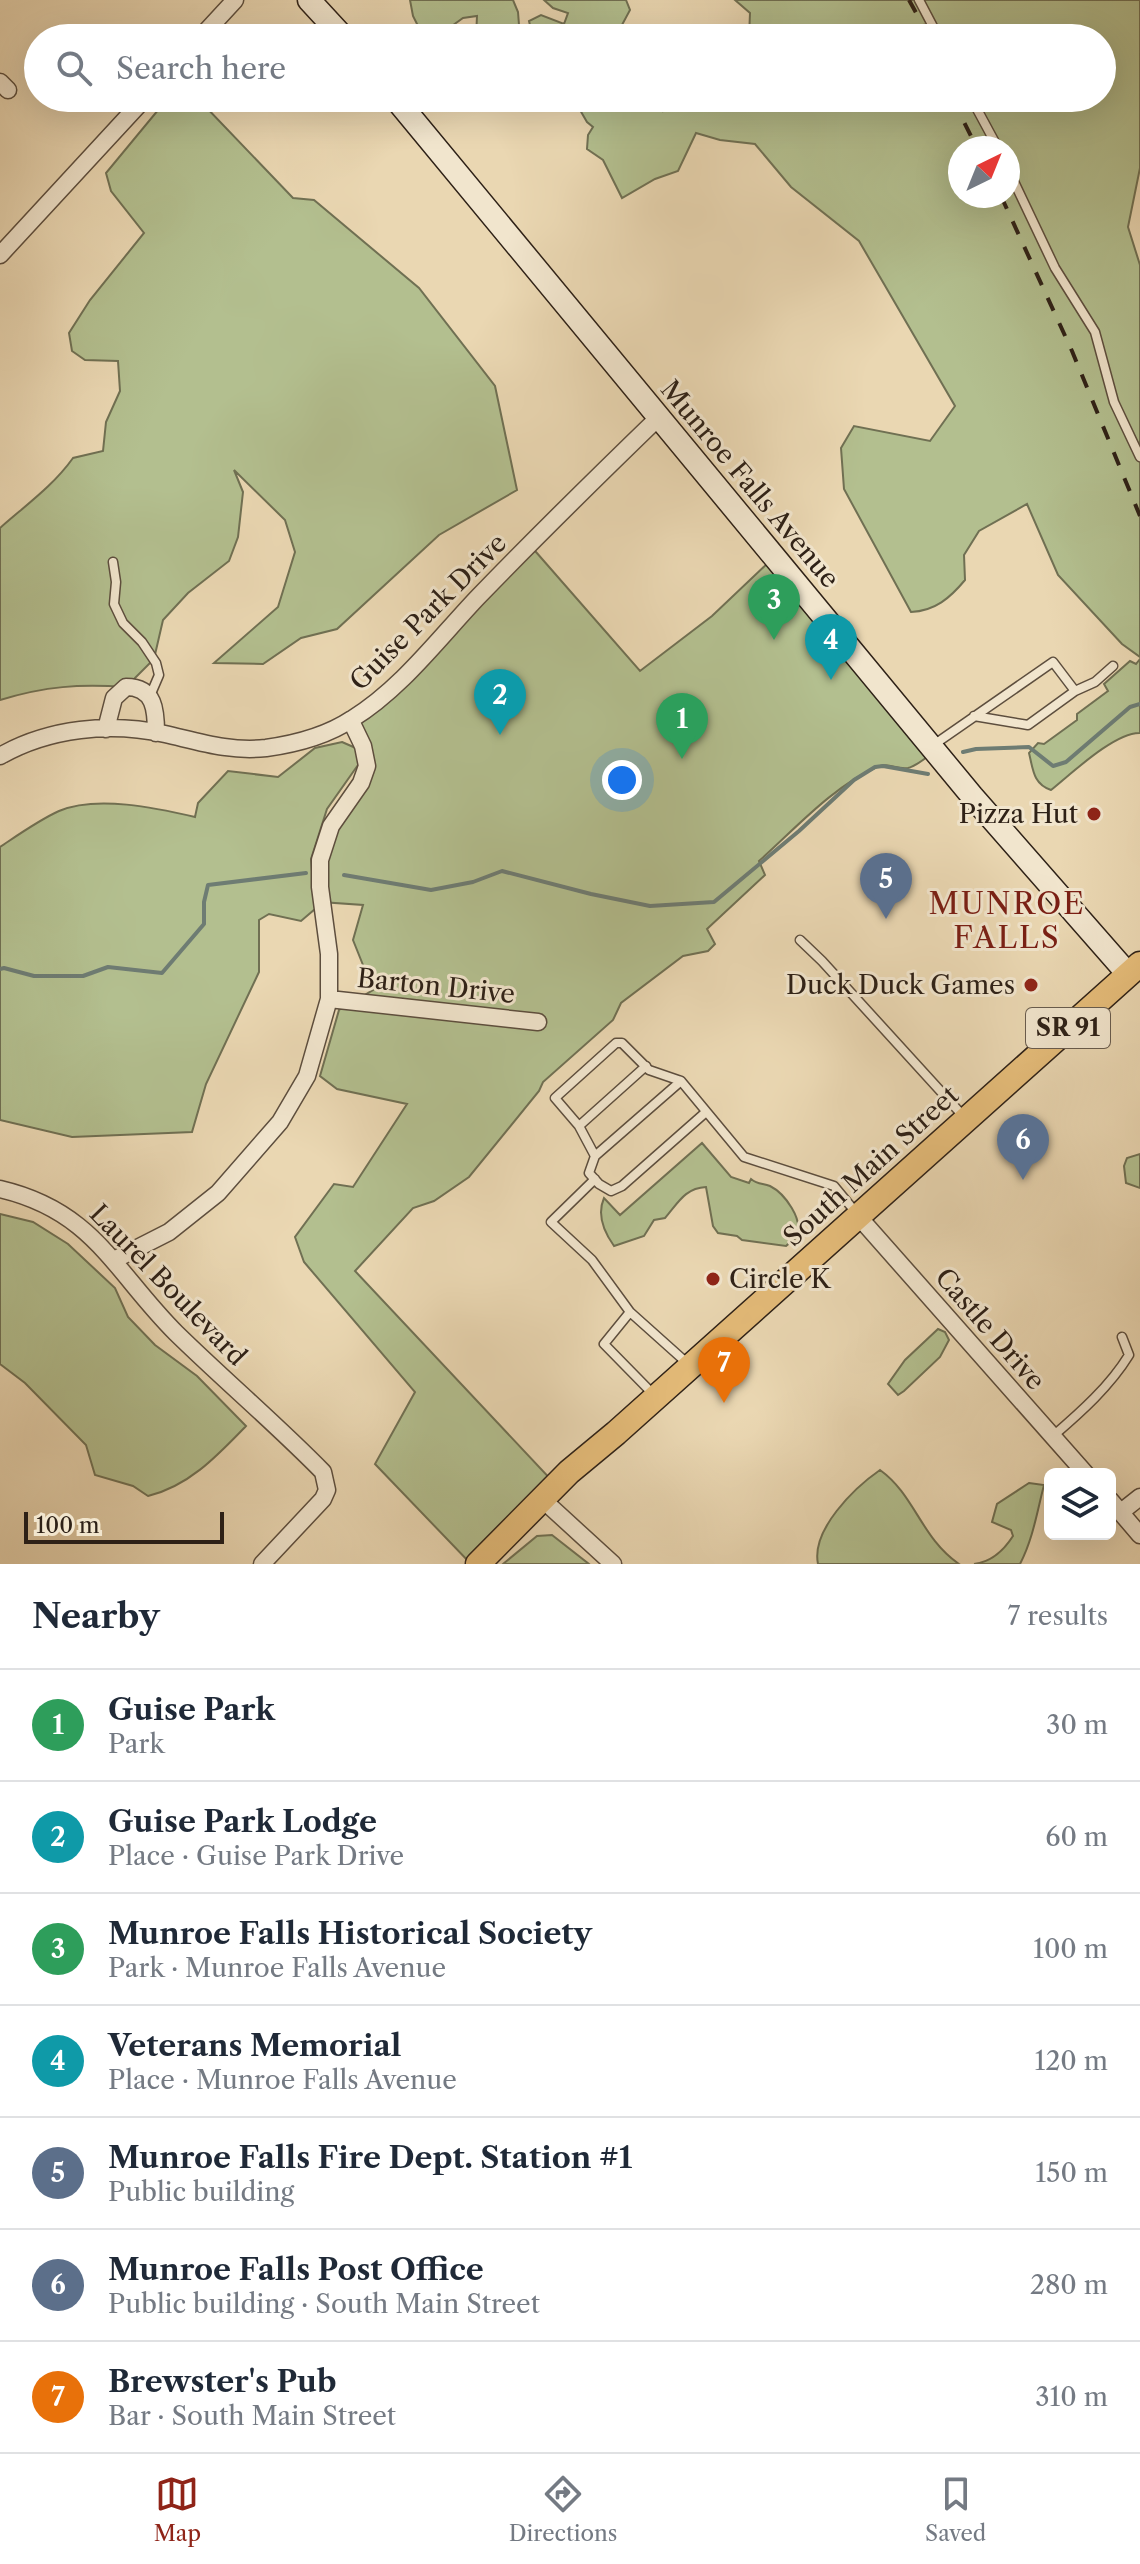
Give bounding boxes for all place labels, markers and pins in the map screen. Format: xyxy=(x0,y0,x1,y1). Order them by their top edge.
pin: 3 xyxy=(748,574,800,640)
pin: 4 xyxy=(805,614,857,680)
pin: 2 xyxy=(474,669,526,735)
pin: 1 xyxy=(656,693,708,759)
place label: Pizza Hut xyxy=(959,798,1079,830)
marker: Pizza Hut xyxy=(1085,805,1103,823)
pin: 5 xyxy=(860,853,912,919)
place label: Duck Duck Games xyxy=(786,969,1015,1001)
marker: Duck Duck Games xyxy=(1022,976,1040,994)
pin: 6 xyxy=(997,1114,1049,1180)
place label: Circle K xyxy=(729,1263,831,1295)
marker: Circle K xyxy=(704,1270,722,1288)
pin: 7 xyxy=(698,1337,750,1403)

